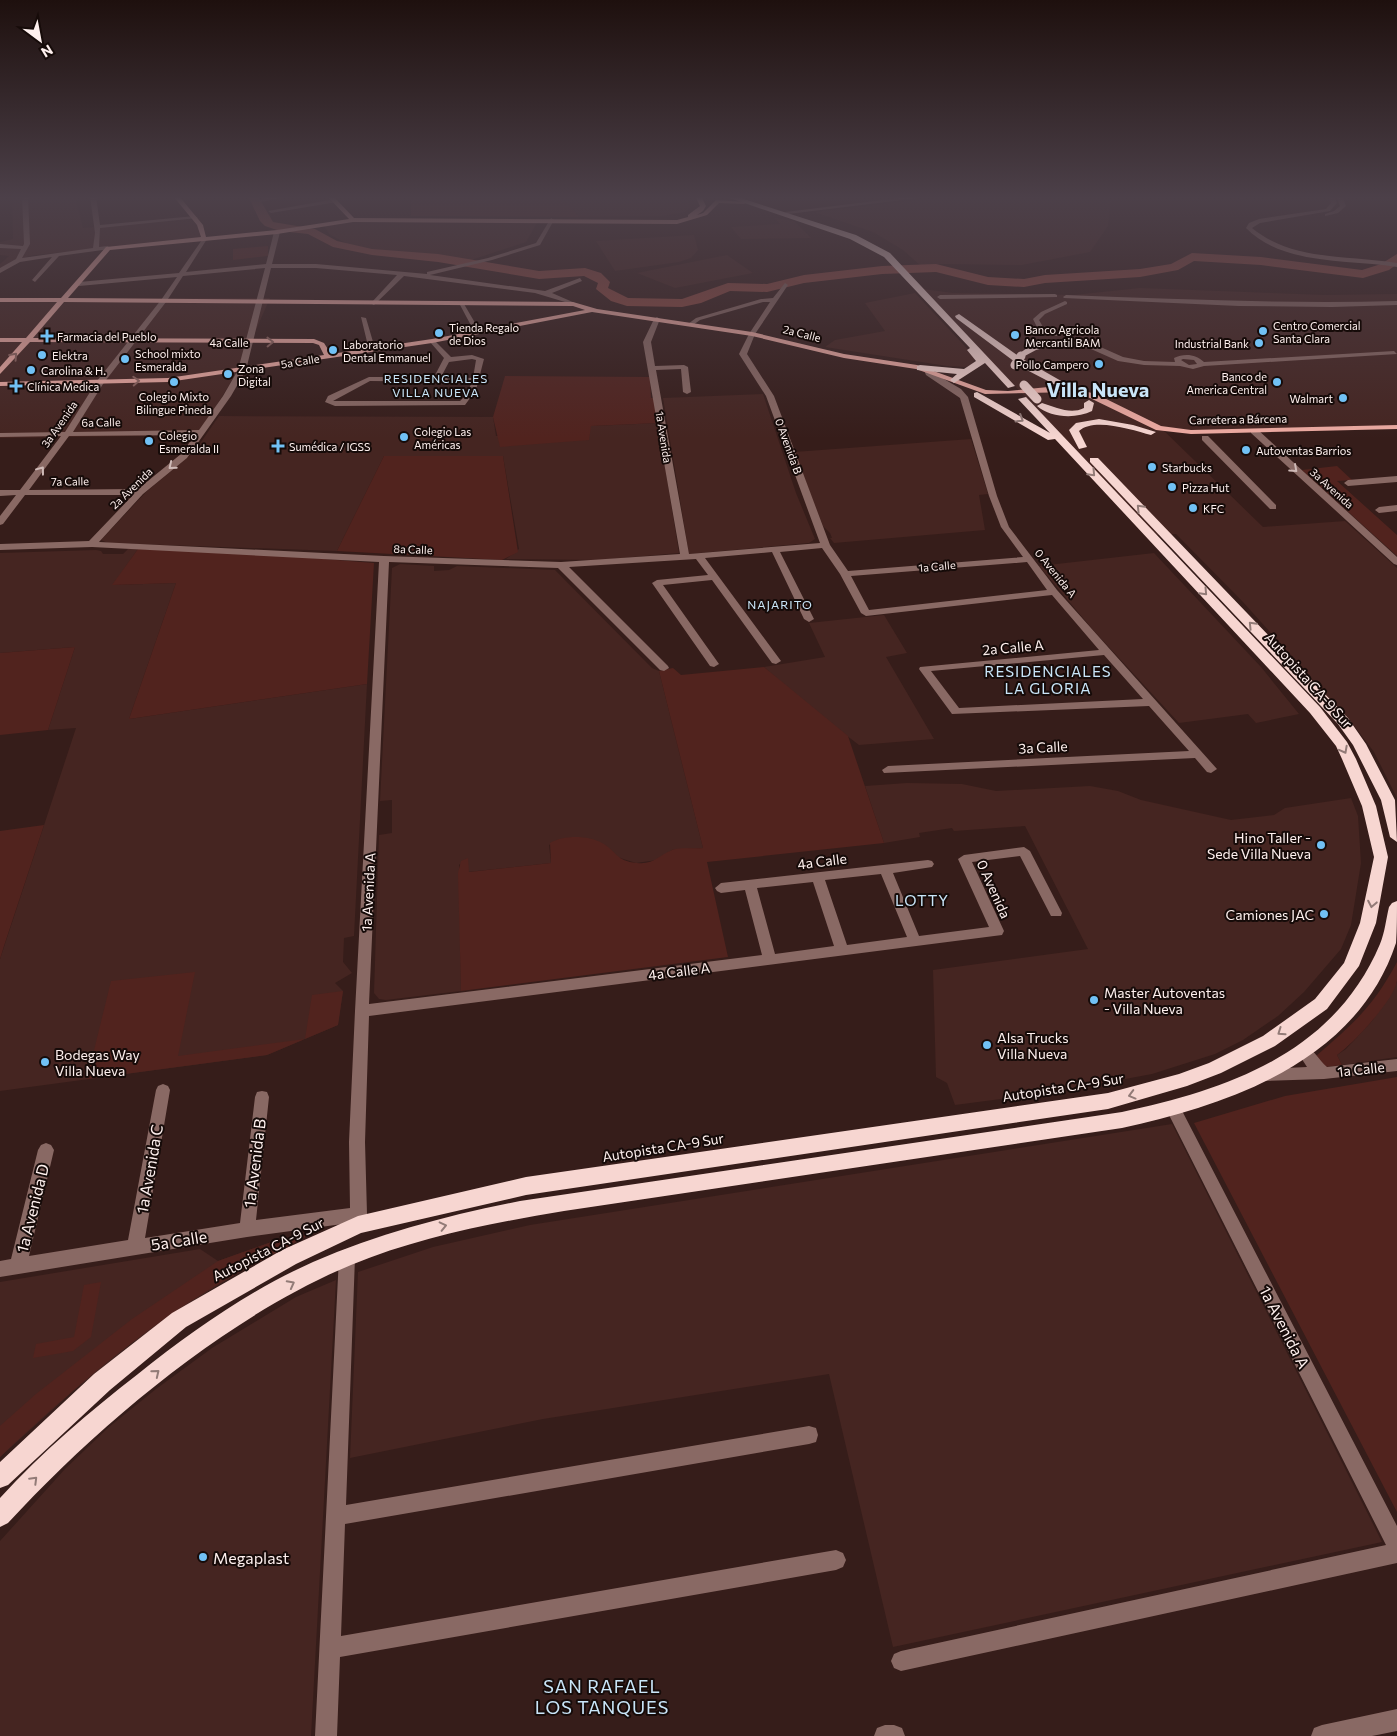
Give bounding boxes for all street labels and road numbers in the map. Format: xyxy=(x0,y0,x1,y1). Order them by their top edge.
street label: 2a Calle xyxy=(782,322,823,344)
street label: 4a Calle xyxy=(209,336,249,349)
street label: 5a Calle xyxy=(280,352,320,370)
street label: 3a Avenida xyxy=(38,398,80,450)
street label: 1a Avenida xyxy=(653,410,675,464)
street label: Carretera a Bárcena xyxy=(1189,412,1287,426)
street label: 6a Calle xyxy=(81,415,121,429)
street label: 0 Avenida B xyxy=(773,416,805,476)
street label: 2a Avenida xyxy=(107,465,155,511)
street label: 3a Avenida xyxy=(1308,465,1356,511)
street label: 7a Calle xyxy=(51,474,89,488)
street label: 8a Calle xyxy=(393,542,433,556)
street label: 0 Avenida A xyxy=(1032,546,1080,600)
street label: 1a Calle xyxy=(918,558,956,574)
street label: Autopista CA-9 Sur xyxy=(1262,629,1357,732)
street label: 2a Calle A xyxy=(982,636,1045,658)
street label: 3a Calle xyxy=(1018,737,1068,757)
street label: 4a Calle xyxy=(796,850,848,872)
street label: 1a Avenida A xyxy=(357,852,379,932)
street label: 0 Avenida xyxy=(974,857,1014,921)
street label: 4a Calle A xyxy=(647,959,711,983)
street label: 1a Calle xyxy=(1337,1058,1385,1080)
street label: Autopista CA-9 Sur xyxy=(1001,1069,1125,1105)
street label: 1a Avenida B xyxy=(239,1118,269,1208)
street label: 1a Avenida C xyxy=(132,1123,166,1215)
street label: Autopista CA-9 Sur xyxy=(601,1129,725,1165)
street label: 1a Avenida D xyxy=(12,1162,52,1254)
street label: Autopista CA-9 Sur xyxy=(209,1213,327,1284)
street label: 5a Calle xyxy=(150,1226,208,1254)
street label: 1a Avenida A xyxy=(1256,1283,1314,1371)

